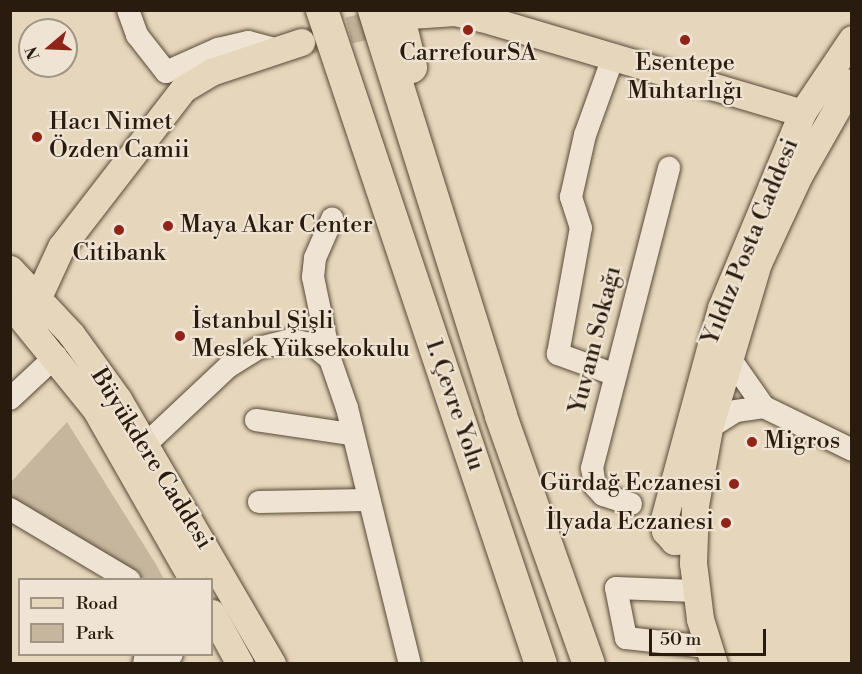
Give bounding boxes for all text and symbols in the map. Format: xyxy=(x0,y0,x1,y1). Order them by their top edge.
north arrow xyxy=(18,18,78,78)
marker: CarrefourSA xyxy=(461,23,475,37)
marker: Esentepe Muhtarlığı xyxy=(678,33,692,47)
place label: CarrefourSA xyxy=(399,40,537,68)
text: N xyxy=(21,44,44,62)
place label: Esentepe Muhtarlığı xyxy=(627,50,743,106)
place label: Hacı Nimet Özden Camii xyxy=(49,109,190,165)
marker: Hacı Nimet Özden Camii xyxy=(30,130,44,144)
street label: Yıldız Posta Caddesi xyxy=(696,135,806,349)
place label: Maya Akar Center xyxy=(180,212,373,240)
marker: Maya Akar Center xyxy=(161,219,175,233)
marker: Citibank xyxy=(112,223,126,237)
place label: Citibank xyxy=(72,240,166,268)
street label: Yuvam Sokağı xyxy=(564,263,628,417)
place label: İstanbul Şişli Meslek Yüksekokulu xyxy=(192,308,410,364)
marker: İstanbul Şişli Meslek Yüksekokulu xyxy=(173,329,187,343)
street label: 1. Çevre Yolu xyxy=(418,336,490,474)
street label: Büyükdere Caddesi xyxy=(84,363,218,555)
place label: Migros xyxy=(764,428,840,456)
marker: Migros xyxy=(745,435,759,449)
place label: Gürdağ Eczanesi xyxy=(540,470,722,498)
marker: Gürdağ Eczanesi xyxy=(727,477,741,491)
place label: İlyada Eczanesi xyxy=(546,509,714,537)
marker: İlyada Eczanesi xyxy=(719,516,733,530)
legend xyxy=(18,578,213,656)
text: Road xyxy=(76,592,118,615)
scale bar xyxy=(652,617,769,655)
text: Park xyxy=(76,622,113,645)
text: 50 m xyxy=(660,628,701,651)

